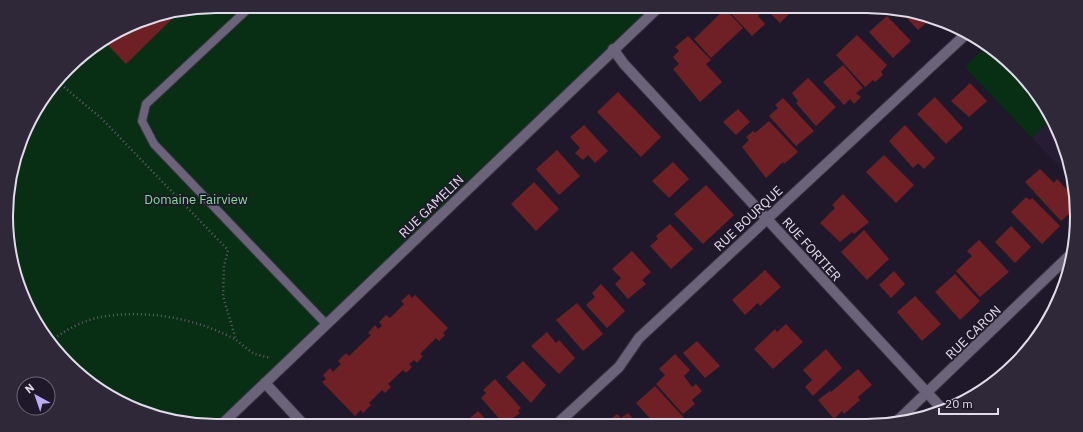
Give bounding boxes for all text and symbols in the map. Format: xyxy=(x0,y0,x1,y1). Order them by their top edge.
street label: RUE GAMELIN xyxy=(395,171,467,242)
street label: RUE BOURQUE xyxy=(710,182,786,255)
park label: Domaine Fairview xyxy=(144,191,248,208)
street label: RUE FORTIER xyxy=(778,214,845,285)
street label: RUE CARON xyxy=(942,302,1005,363)
north arrow xyxy=(16,376,56,416)
text: N xyxy=(22,380,37,396)
scale bar xyxy=(939,390,998,416)
text: 20 m xyxy=(945,396,973,411)

